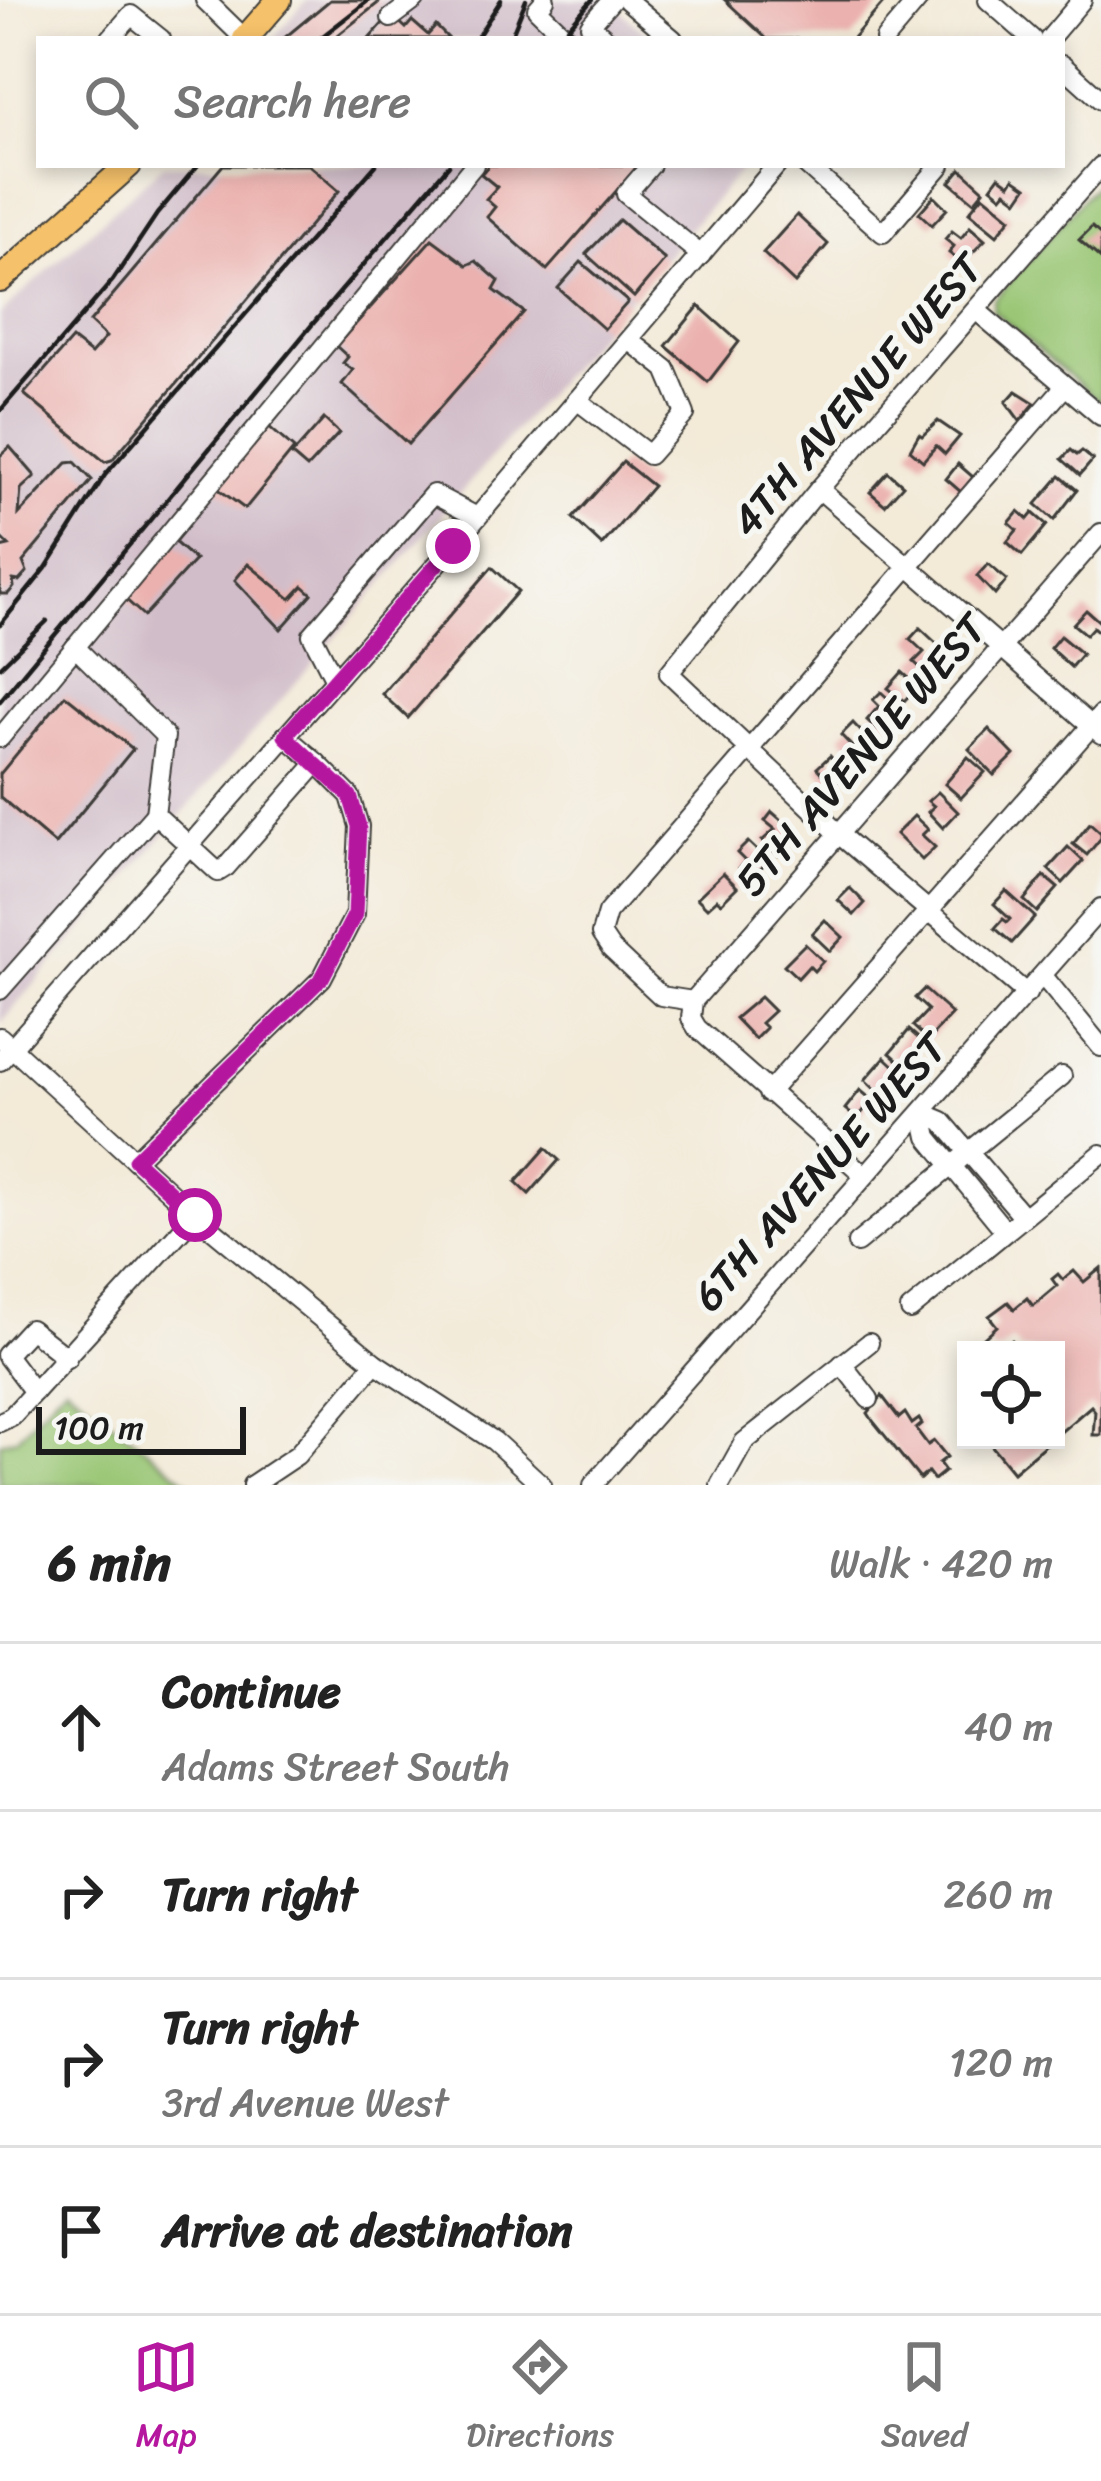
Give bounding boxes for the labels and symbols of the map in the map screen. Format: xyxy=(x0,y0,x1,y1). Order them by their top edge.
street label: 4TH AVENUE WEST xyxy=(712,234,1004,554)
route end xyxy=(426,519,480,573)
street label: 5TH AVENUE WEST xyxy=(716,594,1008,914)
street label: 6TH AVENUE WEST xyxy=(674,1013,968,1329)
route start xyxy=(168,1188,222,1242)
scale bar xyxy=(36,1401,246,1454)

